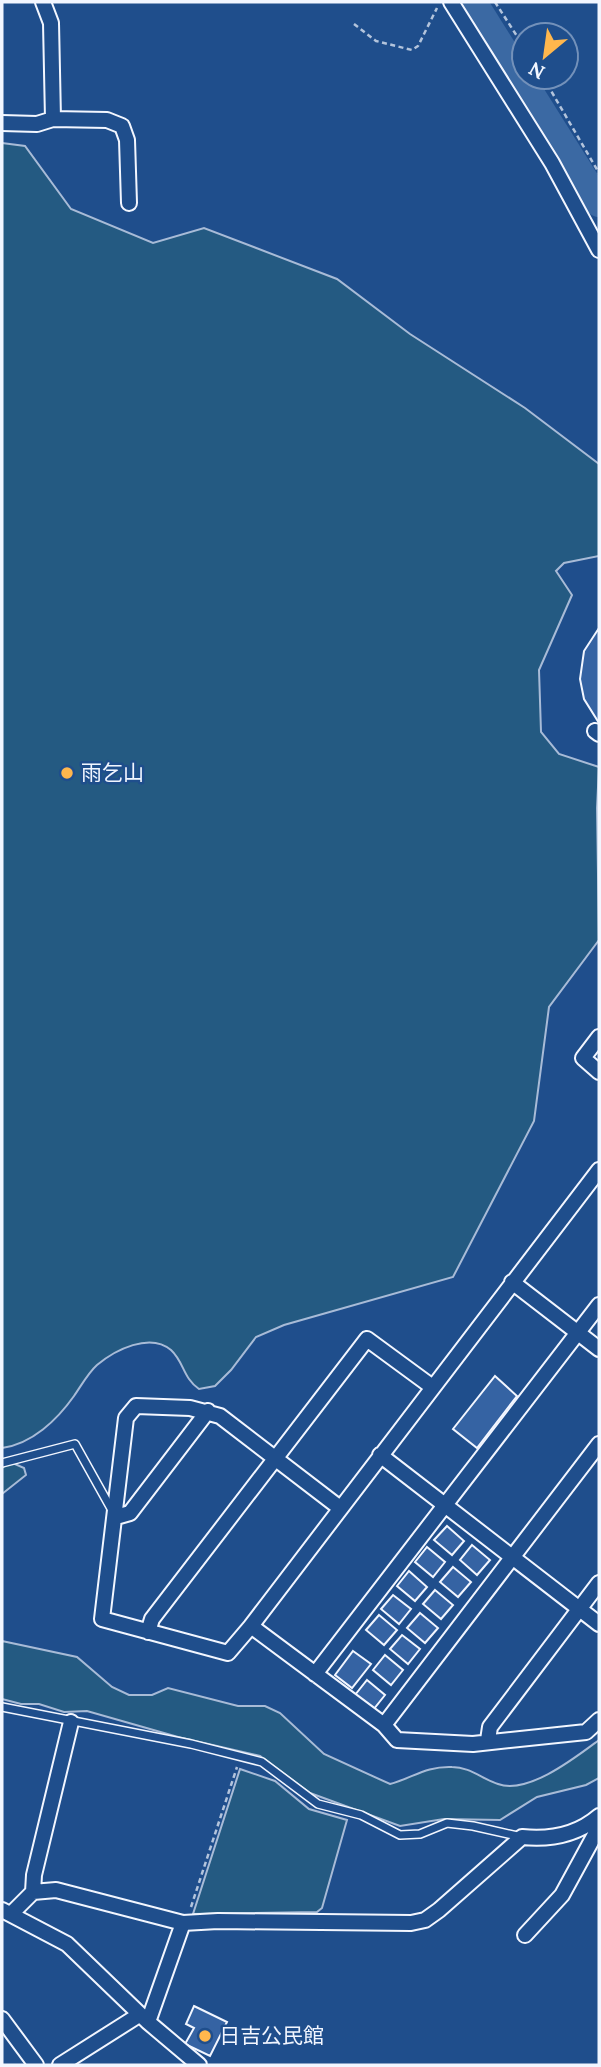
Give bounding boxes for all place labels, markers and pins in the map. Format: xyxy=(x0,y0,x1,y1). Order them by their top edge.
place label: 雨乞山 xyxy=(81,759,144,786)
marker: 雨乞山 xyxy=(59,765,75,781)
place label: 日吉公民館 xyxy=(219,2022,324,2049)
marker: 日吉公民館 xyxy=(197,2028,213,2044)

